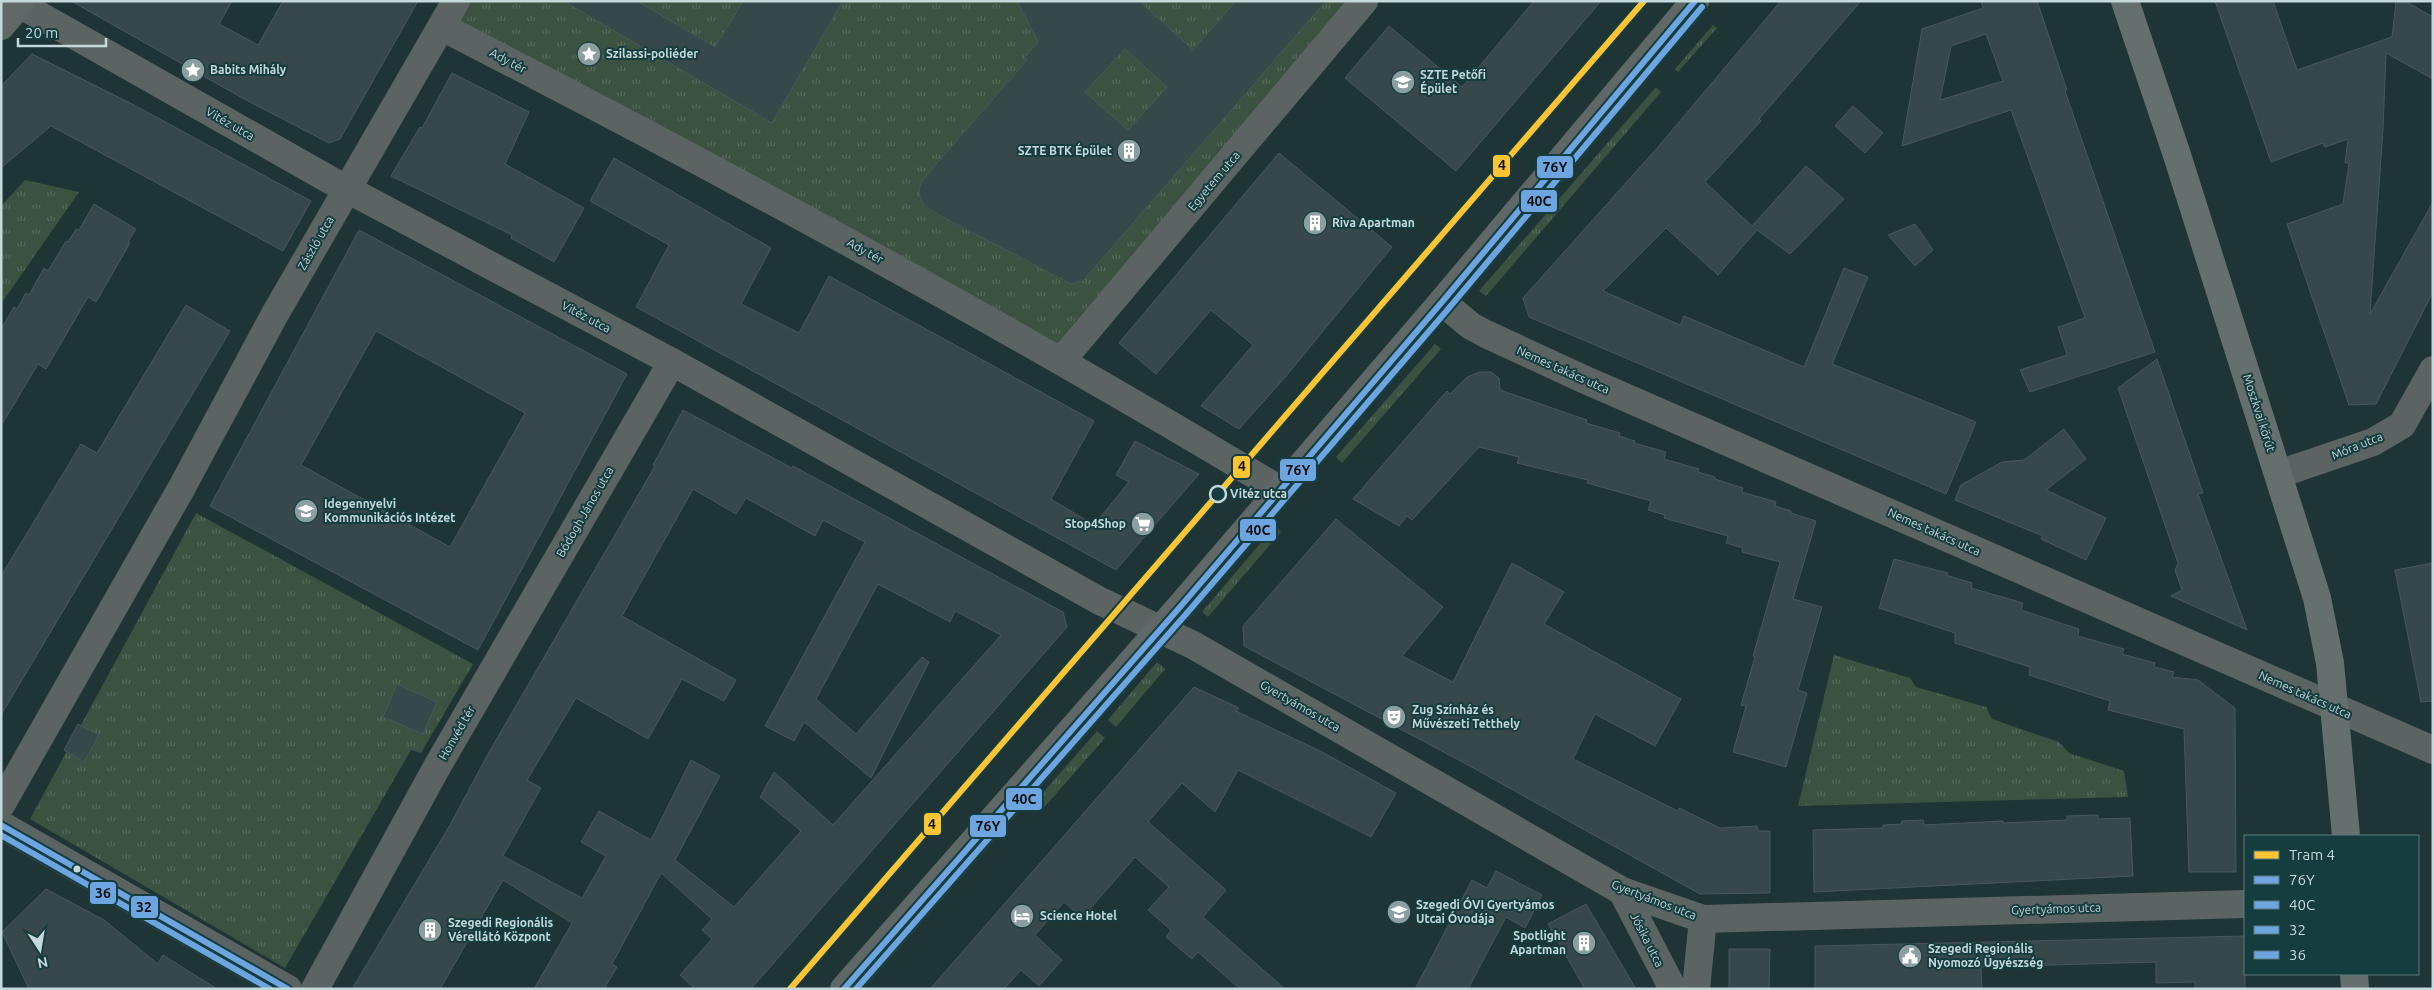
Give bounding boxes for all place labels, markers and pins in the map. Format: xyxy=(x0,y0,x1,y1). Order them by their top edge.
place icon: Szilassi-poliéder xyxy=(576,41,602,67)
place label: Szilassi-poliéder xyxy=(606,47,698,60)
place icon: Babits Mihály xyxy=(180,57,206,83)
place label: Babits Mihály xyxy=(210,63,287,76)
place label: SZTE Petőfi Épület xyxy=(1420,68,1486,95)
school or university icon: SZTE Petőfi Épület xyxy=(1390,69,1416,95)
building icon: SZTE BTK Épület xyxy=(1116,138,1142,164)
place label: SZTE BTK Épület xyxy=(1018,142,1112,157)
building icon: Riva Apartman xyxy=(1302,210,1328,236)
place label: Riva Apartman xyxy=(1332,216,1415,229)
marker: Vitéz utca xyxy=(1209,485,1227,503)
place label: Vitéz utca xyxy=(1230,487,1287,500)
place label: Idegennyelvi Kommunikációs Intézet xyxy=(324,497,455,524)
school or university icon: Idegennyelvi Kommunikációs Intézet xyxy=(293,498,319,524)
supermarket icon: Stop4Shop xyxy=(1130,511,1156,537)
place label: Stop4Shop xyxy=(1065,517,1126,530)
place label: Zug Színház és Művészeti Tetthely xyxy=(1412,703,1520,730)
theatre icon: Zug Színház és Művészeti Tetthely xyxy=(1381,704,1407,730)
unlabelled marker xyxy=(72,864,82,874)
place label: Szegedi ÓVI Gyertyámos Utcai Óvodája xyxy=(1416,896,1555,925)
school or university icon: Szegedi ÓVI Gyertyámos Utcai Óvodája xyxy=(1386,899,1412,925)
hotel icon: Science Hotel xyxy=(1009,903,1035,929)
place label: Science Hotel xyxy=(1040,909,1117,922)
place label: Szegedi Regionális Vérellátó Központ xyxy=(448,916,553,943)
building icon: Szegedi Regionális Vérellátó Központ xyxy=(417,917,443,943)
place label: Spotlight Apartman xyxy=(1510,929,1566,956)
building icon: Spotlight Apartman xyxy=(1571,930,1597,956)
place label: Szegedi Regionális Nyomozó Ügyészség xyxy=(1928,942,2043,969)
public building icon: Szegedi Regionális Nyomozó Ügyészség xyxy=(1897,943,1923,969)

